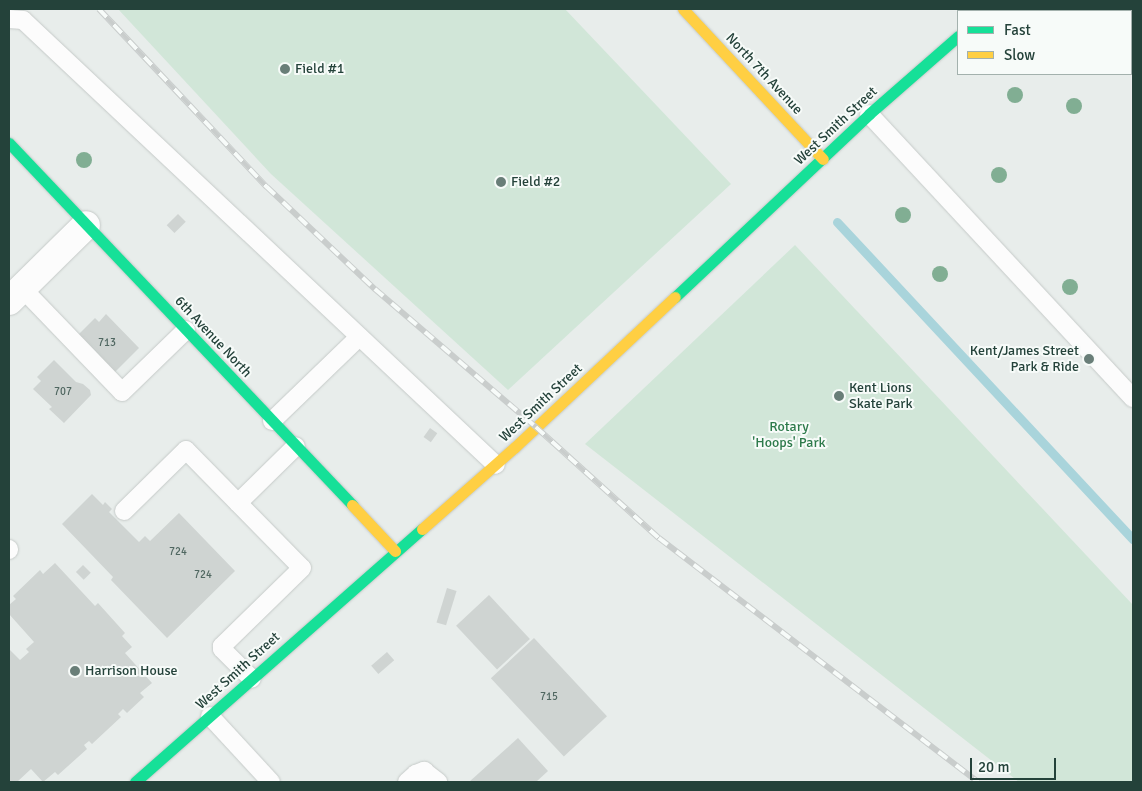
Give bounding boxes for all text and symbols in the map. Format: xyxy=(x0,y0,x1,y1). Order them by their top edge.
legend xyxy=(957,10,1132,75)
text: Fast xyxy=(1004,21,1031,39)
street label: North 7th Avenue xyxy=(722,30,806,118)
text: Slow xyxy=(1004,46,1035,64)
place label: Field #1 xyxy=(295,61,344,77)
marker: Field #1 xyxy=(279,63,291,75)
street label: West Smith Street xyxy=(791,83,881,169)
place label: Field #2 xyxy=(511,174,560,190)
marker: Field #2 xyxy=(495,176,507,188)
street label: 6th Avenue North xyxy=(171,293,255,381)
house number: 713 xyxy=(98,336,116,350)
place label: Kent/James Street Park & Ride xyxy=(970,343,1079,376)
marker: Kent/James Street Park & Ride xyxy=(1083,353,1095,365)
street label: West Smith Street xyxy=(496,360,586,446)
place label: Kent Lions Skate Park xyxy=(849,380,913,412)
house number: 707 xyxy=(54,385,72,399)
marker: Kent Lions Skate Park xyxy=(833,390,845,402)
park label: Rotary 'Hoops' Park xyxy=(752,419,826,452)
house number: 724 xyxy=(169,545,187,559)
house number: 724 xyxy=(194,568,212,582)
street label: West Smith Street xyxy=(193,629,283,713)
place label: Harrison House xyxy=(85,663,178,679)
marker: Harrison House xyxy=(69,665,81,677)
house number: 715 xyxy=(540,690,558,704)
scale bar xyxy=(972,748,1058,780)
text: 20 m xyxy=(978,758,1009,776)

